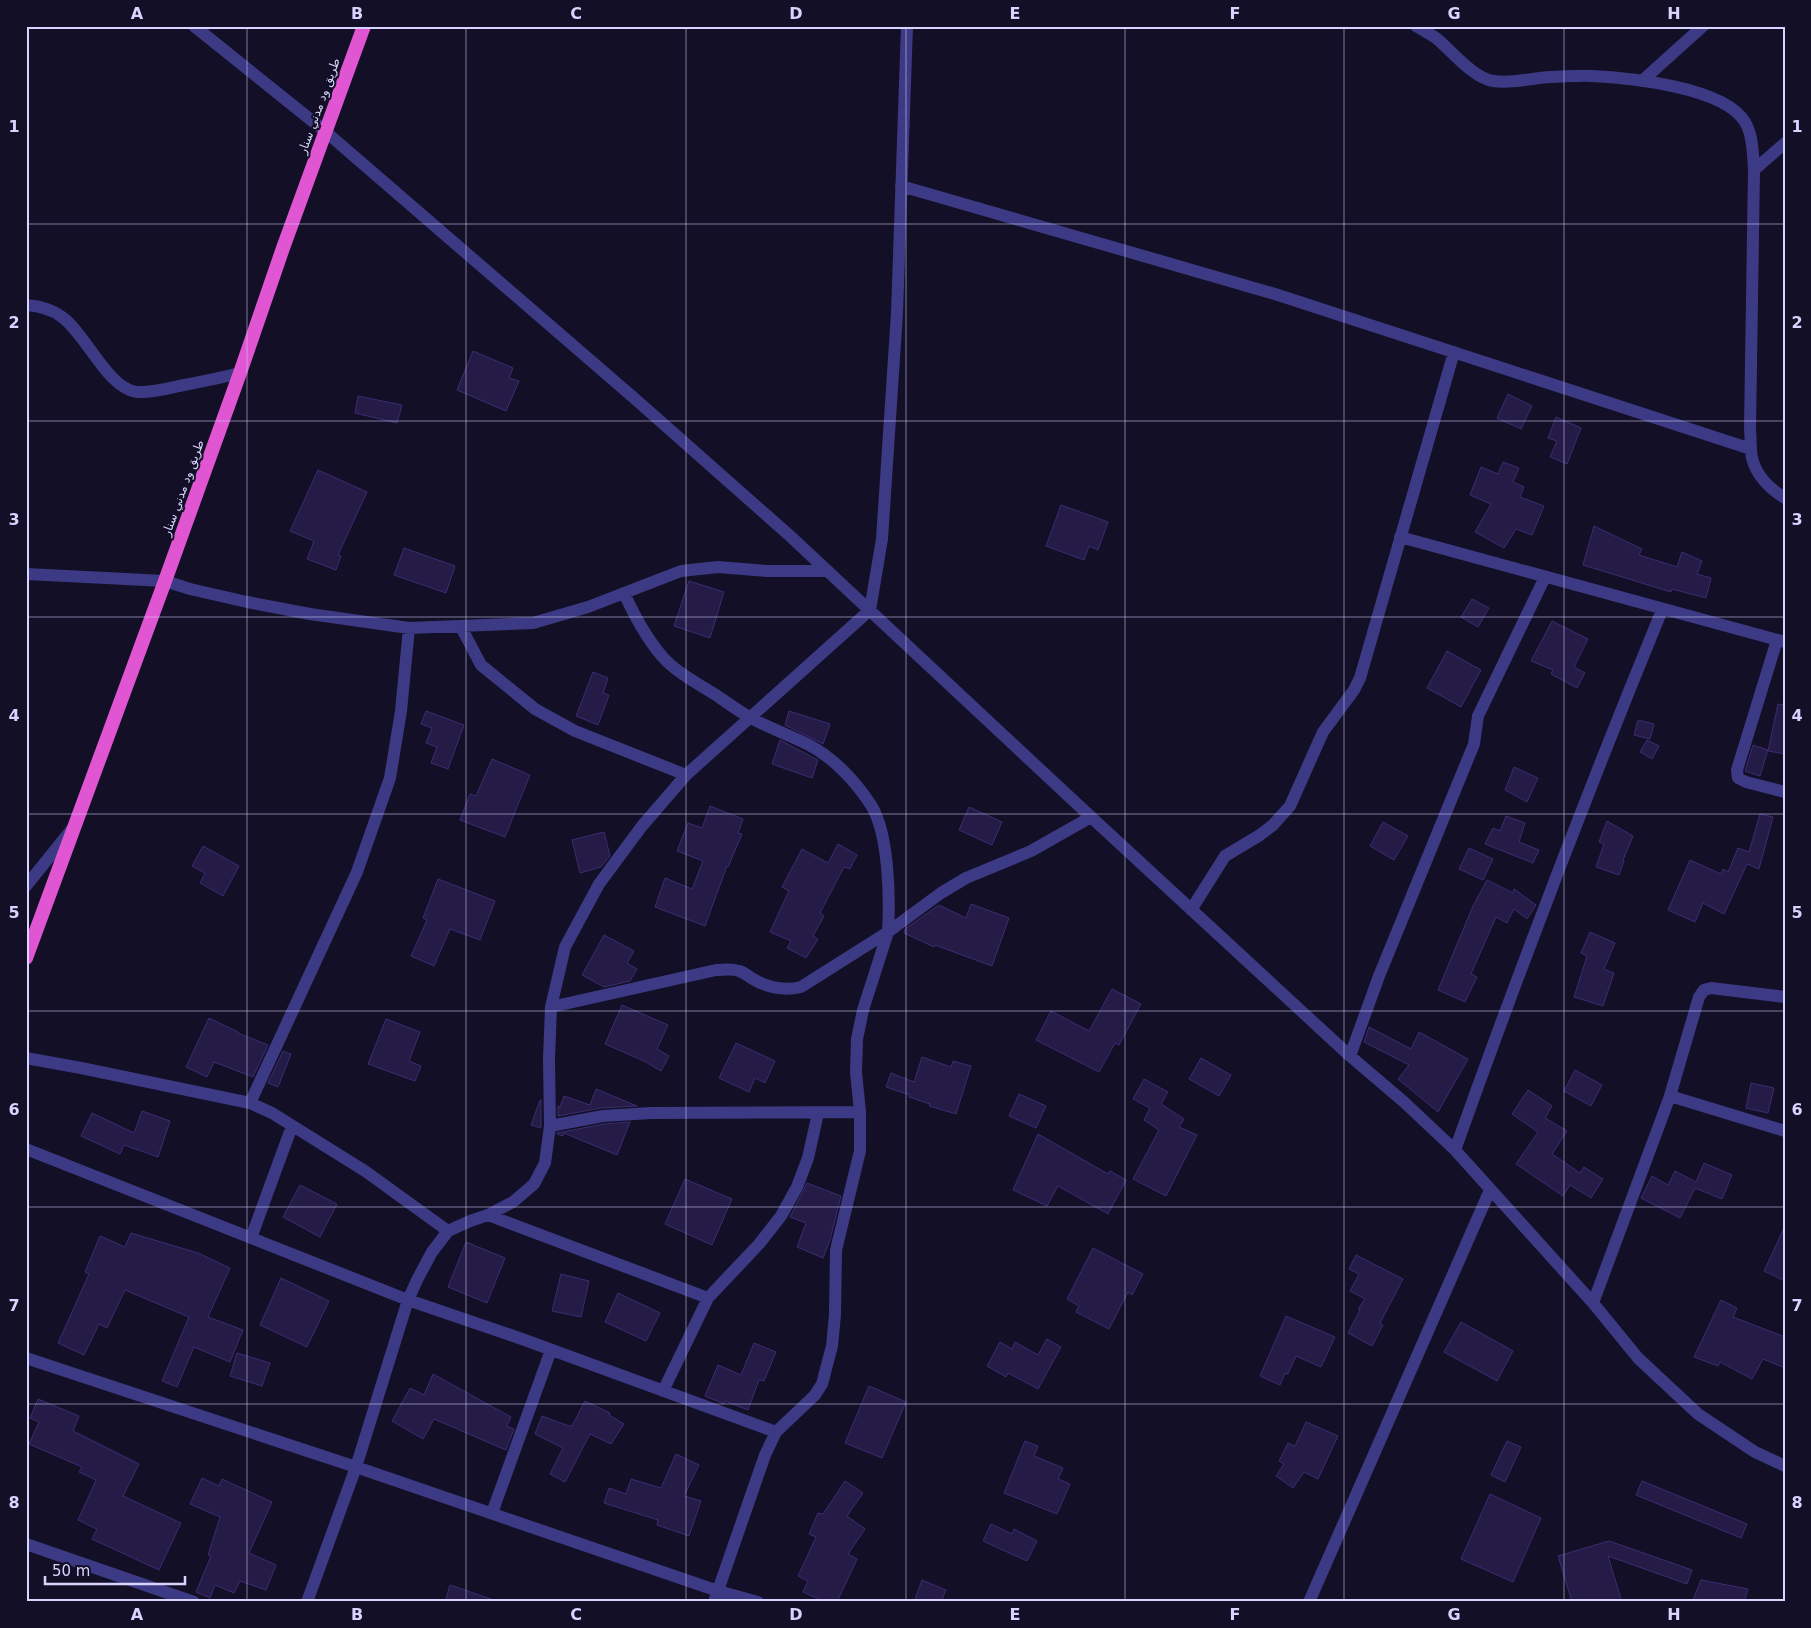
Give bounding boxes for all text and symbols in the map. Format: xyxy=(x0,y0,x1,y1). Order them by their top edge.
text: A xyxy=(131,4,144,23)
text: B xyxy=(351,4,363,23)
text: C xyxy=(570,4,582,23)
text: D xyxy=(789,4,803,23)
text: E xyxy=(1010,4,1020,23)
text: F xyxy=(1230,4,1240,23)
text: G xyxy=(1447,4,1461,23)
text: H xyxy=(1667,4,1681,23)
street label: طريق ود مدني سنار xyxy=(295,56,344,157)
text: 1 xyxy=(8,117,20,136)
text: 1 xyxy=(1791,117,1803,136)
text: 2 xyxy=(8,313,20,332)
text: 2 xyxy=(1791,313,1803,332)
street label: طريق ود مدني سنار xyxy=(159,438,208,539)
text: 3 xyxy=(8,510,20,529)
text: 3 xyxy=(1791,510,1803,529)
text: 4 xyxy=(8,706,20,725)
text: 4 xyxy=(1791,706,1803,725)
text: 5 xyxy=(8,903,20,922)
text: 5 xyxy=(1791,903,1803,922)
text: 6 xyxy=(8,1100,20,1119)
text: 6 xyxy=(1791,1100,1803,1119)
text: 7 xyxy=(8,1296,20,1315)
text: 7 xyxy=(1791,1296,1803,1315)
text: 8 xyxy=(8,1493,20,1512)
text: 8 xyxy=(1791,1493,1803,1512)
scale bar xyxy=(45,1553,185,1585)
text: 50 m xyxy=(52,1562,90,1580)
text: A xyxy=(131,1605,144,1624)
text: B xyxy=(351,1605,363,1624)
text: C xyxy=(570,1605,582,1624)
text: D xyxy=(789,1605,803,1624)
text: E xyxy=(1010,1605,1020,1624)
text: F xyxy=(1230,1605,1240,1624)
text: G xyxy=(1447,1605,1461,1624)
text: H xyxy=(1667,1605,1681,1624)

